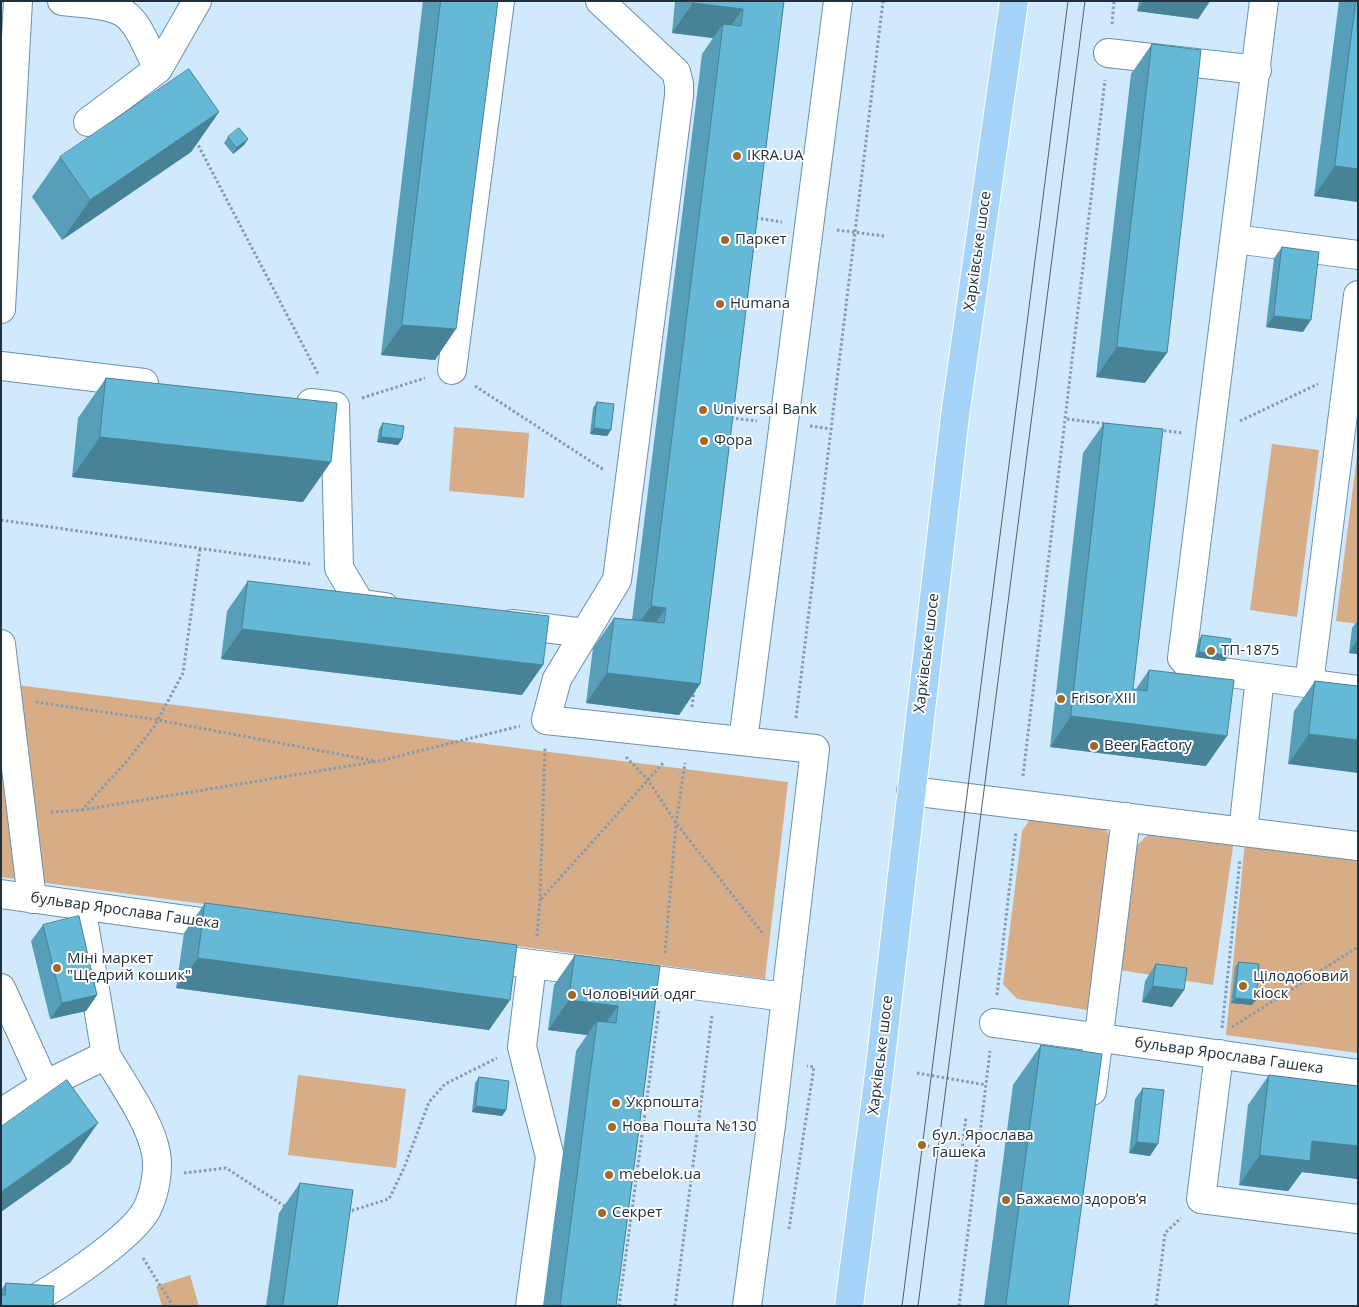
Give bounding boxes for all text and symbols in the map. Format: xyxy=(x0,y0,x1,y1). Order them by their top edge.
place label: ІКRA.UA xyxy=(747,147,803,165)
marker: ІКRA.UA xyxy=(731,150,743,162)
street label: Харківське шосе xyxy=(961,190,995,312)
place label: Паркет xyxy=(735,231,787,249)
marker: Паркет xyxy=(719,234,731,246)
place label: Humana xyxy=(730,295,790,313)
marker: Humana xyxy=(714,298,726,310)
place label: Universal Bank xyxy=(713,401,817,419)
marker: Universal Bank xyxy=(697,404,709,416)
place label: Фора xyxy=(714,432,752,450)
marker: Фора xyxy=(698,435,710,447)
street label: Харківське шосе xyxy=(911,592,943,714)
place label: ТП-1875 xyxy=(1221,642,1279,660)
marker: ТП-1875 xyxy=(1205,645,1217,657)
place label: Frisor XIII xyxy=(1071,690,1136,708)
marker: Frisor XIII xyxy=(1055,693,1067,705)
place label: Beer Factory xyxy=(1104,737,1192,755)
marker: Beer Factory xyxy=(1088,740,1100,752)
street label: бульвар Ярослава Гашека xyxy=(29,889,221,933)
place label: Міні маркет "Щедрий кошик" xyxy=(67,950,191,985)
marker: Міні маркет "Щедрий кошик" xyxy=(51,962,63,974)
place label: Цілодобовий кіоск xyxy=(1253,968,1349,1003)
marker: Цілодобовий кіоск xyxy=(1237,980,1249,992)
place label: Чоловічий одяг xyxy=(582,986,696,1004)
marker: Чоловічий одяг xyxy=(566,989,578,1001)
street label: Харківське шосе xyxy=(865,994,897,1116)
street label: бульвар Ярослава Гашека xyxy=(1133,1034,1325,1078)
place label: Укрпошта xyxy=(626,1094,699,1112)
marker: Укрпошта xyxy=(610,1097,622,1109)
place label: Нова Пошта №130 xyxy=(622,1118,757,1136)
marker: Нова Пошта №130 xyxy=(606,1121,618,1133)
place label: бул. Ярослава Гашека xyxy=(932,1127,1034,1162)
marker: бул. Ярослава Гашека xyxy=(916,1139,928,1151)
place label: mebelok.ua xyxy=(619,1166,701,1184)
marker: mebelok.ua xyxy=(603,1169,615,1181)
place label: Бажаємо здоровʼя xyxy=(1016,1191,1147,1209)
marker: Бажаємо здоровʼя xyxy=(1000,1194,1012,1206)
place label: Секрет xyxy=(612,1204,662,1222)
marker: Секрет xyxy=(596,1207,608,1219)

